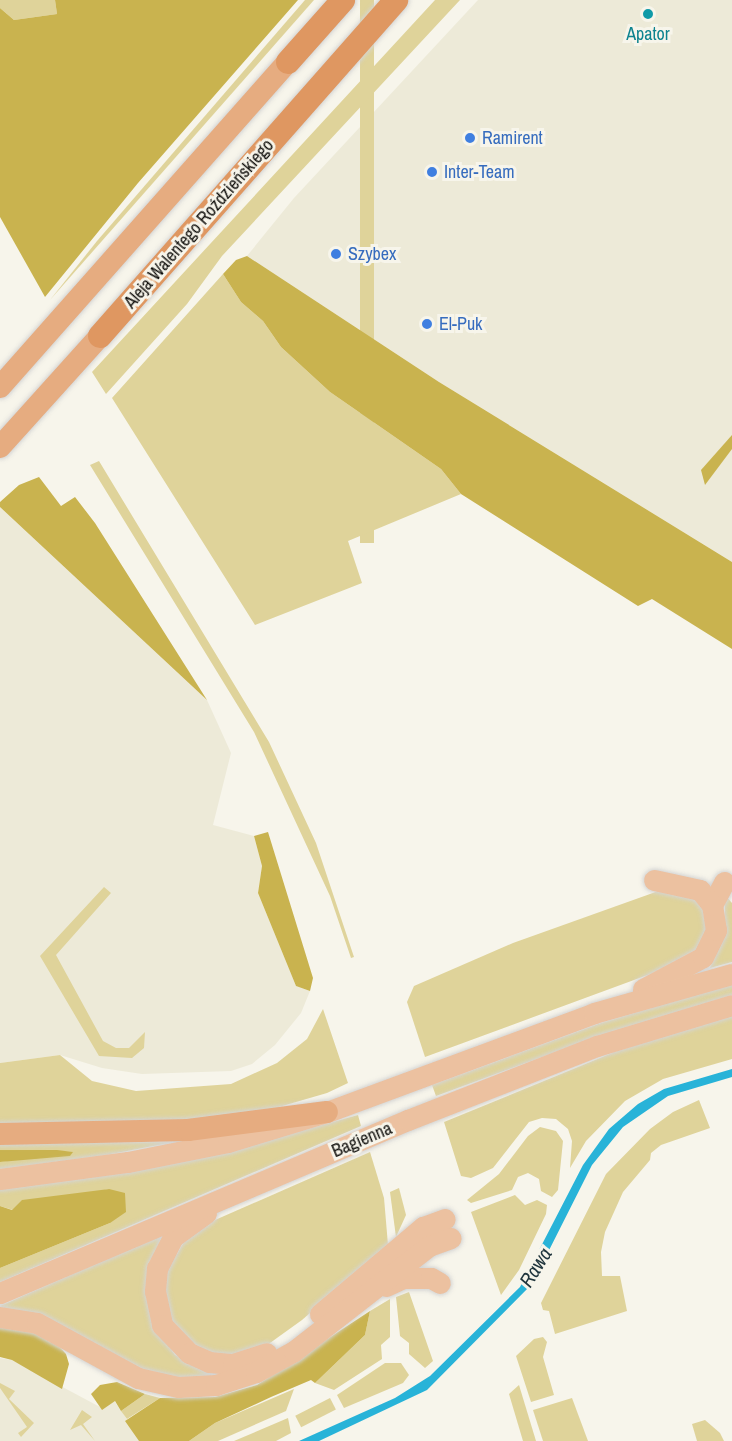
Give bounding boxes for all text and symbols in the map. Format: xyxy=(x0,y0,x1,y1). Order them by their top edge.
marker: Apator xyxy=(641,7,655,21)
place label: Apator xyxy=(626,23,670,45)
place label: Ramirent xyxy=(482,127,543,149)
marker: Ramirent xyxy=(463,131,477,145)
street label: Aleja Walentego Roździeńskiego xyxy=(120,135,278,313)
place label: Inter-Team xyxy=(444,161,515,183)
marker: Inter-Team xyxy=(425,165,439,179)
place label: Szybex xyxy=(348,243,396,265)
marker: Szybex xyxy=(329,247,343,261)
place label: El-Puk xyxy=(439,313,482,335)
marker: El-Puk xyxy=(420,317,434,331)
street label: Bagienna xyxy=(329,1118,395,1162)
water label: Rawa xyxy=(514,1243,556,1291)

